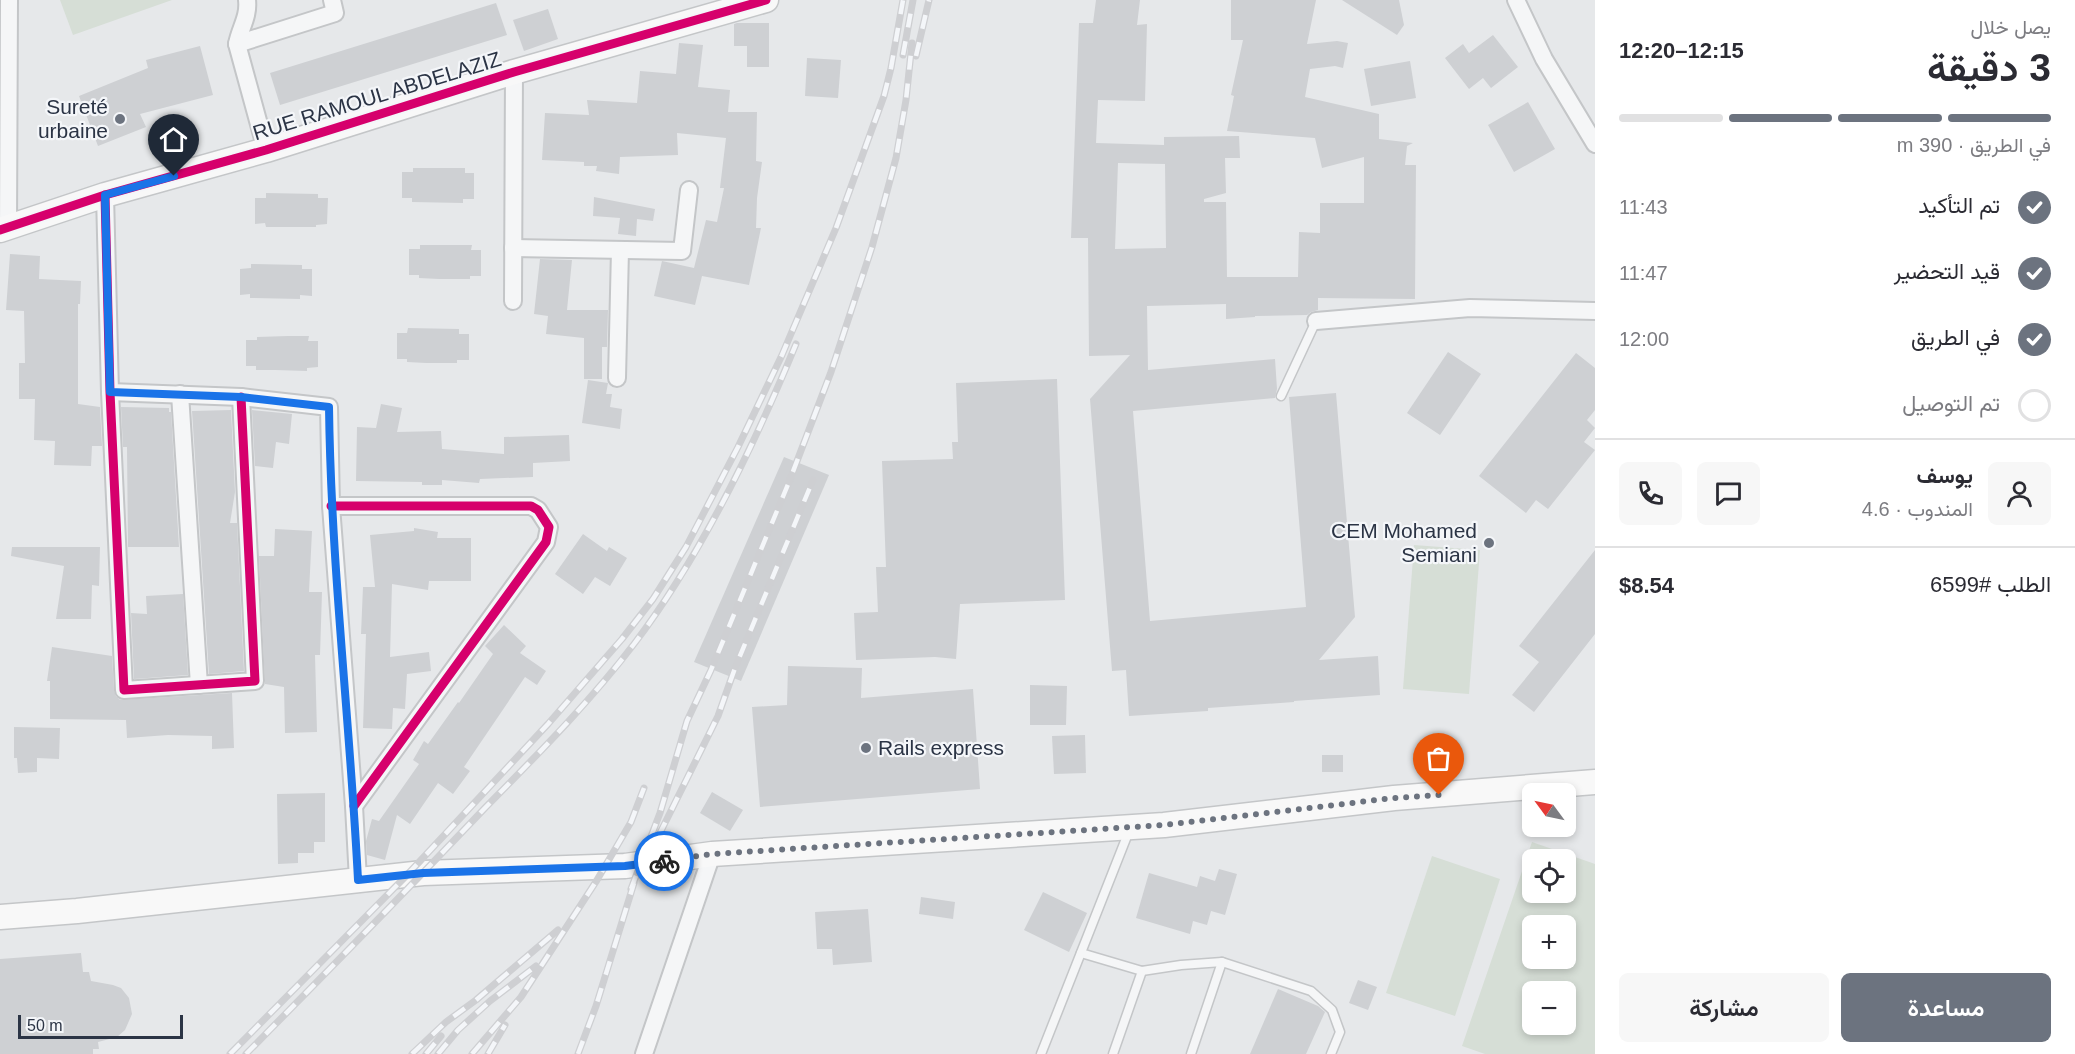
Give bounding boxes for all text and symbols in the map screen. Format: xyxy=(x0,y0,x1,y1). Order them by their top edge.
text: يصل خلال xyxy=(1970,16,2051,38)
text: 12:15–12:20 xyxy=(1619,38,1744,63)
text: 3 دقيقة xyxy=(1927,46,2051,89)
street label: RUE RAMOUL ABDELAZIZ xyxy=(250,47,504,144)
place label: Sureté urbaine xyxy=(38,95,108,142)
marker: Sureté urbaine xyxy=(113,112,127,126)
pin xyxy=(148,114,199,176)
icon: home xyxy=(157,123,190,156)
text: في الطريق · 390 m xyxy=(1897,134,2051,156)
icon: check xyxy=(2018,191,2051,224)
text: تم التأكيد xyxy=(1918,193,2000,218)
text: 11:43 xyxy=(1619,196,1668,218)
icon: check xyxy=(2018,257,2051,290)
text: قيد التحضير xyxy=(1894,259,2000,284)
text: 11:47 xyxy=(1619,262,1668,284)
icon: check xyxy=(2018,323,2051,356)
text: في الطريق xyxy=(1911,325,2000,350)
text: 12:00 xyxy=(1619,328,1669,350)
text: تم التوصيل xyxy=(1902,391,2000,416)
button: phone xyxy=(1619,462,1682,525)
button: chat xyxy=(1697,462,1760,525)
button: person xyxy=(1988,462,2051,525)
text: يوسف xyxy=(1917,463,1973,488)
text: المندوب · 4.6 xyxy=(1862,498,1973,520)
place label: CEM Mohamed Semiani xyxy=(1331,519,1477,566)
marker: CEM Mohamed Semiani xyxy=(1482,536,1496,550)
text: الطلب #6599 xyxy=(1930,572,2051,597)
text: $8.54 xyxy=(1619,573,1674,598)
pin xyxy=(1413,733,1464,795)
place label: Rails express xyxy=(878,736,1004,759)
marker: Rails express xyxy=(859,741,873,755)
icon: bag xyxy=(1422,742,1455,775)
north arrow xyxy=(1522,783,1576,837)
map controls xyxy=(1522,783,1576,1035)
courier xyxy=(634,831,694,891)
icon: bike xyxy=(648,845,681,878)
button: locate xyxy=(1522,849,1576,903)
button: + xyxy=(1522,915,1576,969)
button: مشاركة xyxy=(1619,973,1829,1042)
button: مساعدة xyxy=(1841,973,2051,1042)
button: − xyxy=(1522,981,1576,1035)
scale bar xyxy=(18,1012,183,1040)
text: 50 m xyxy=(27,1017,63,1034)

